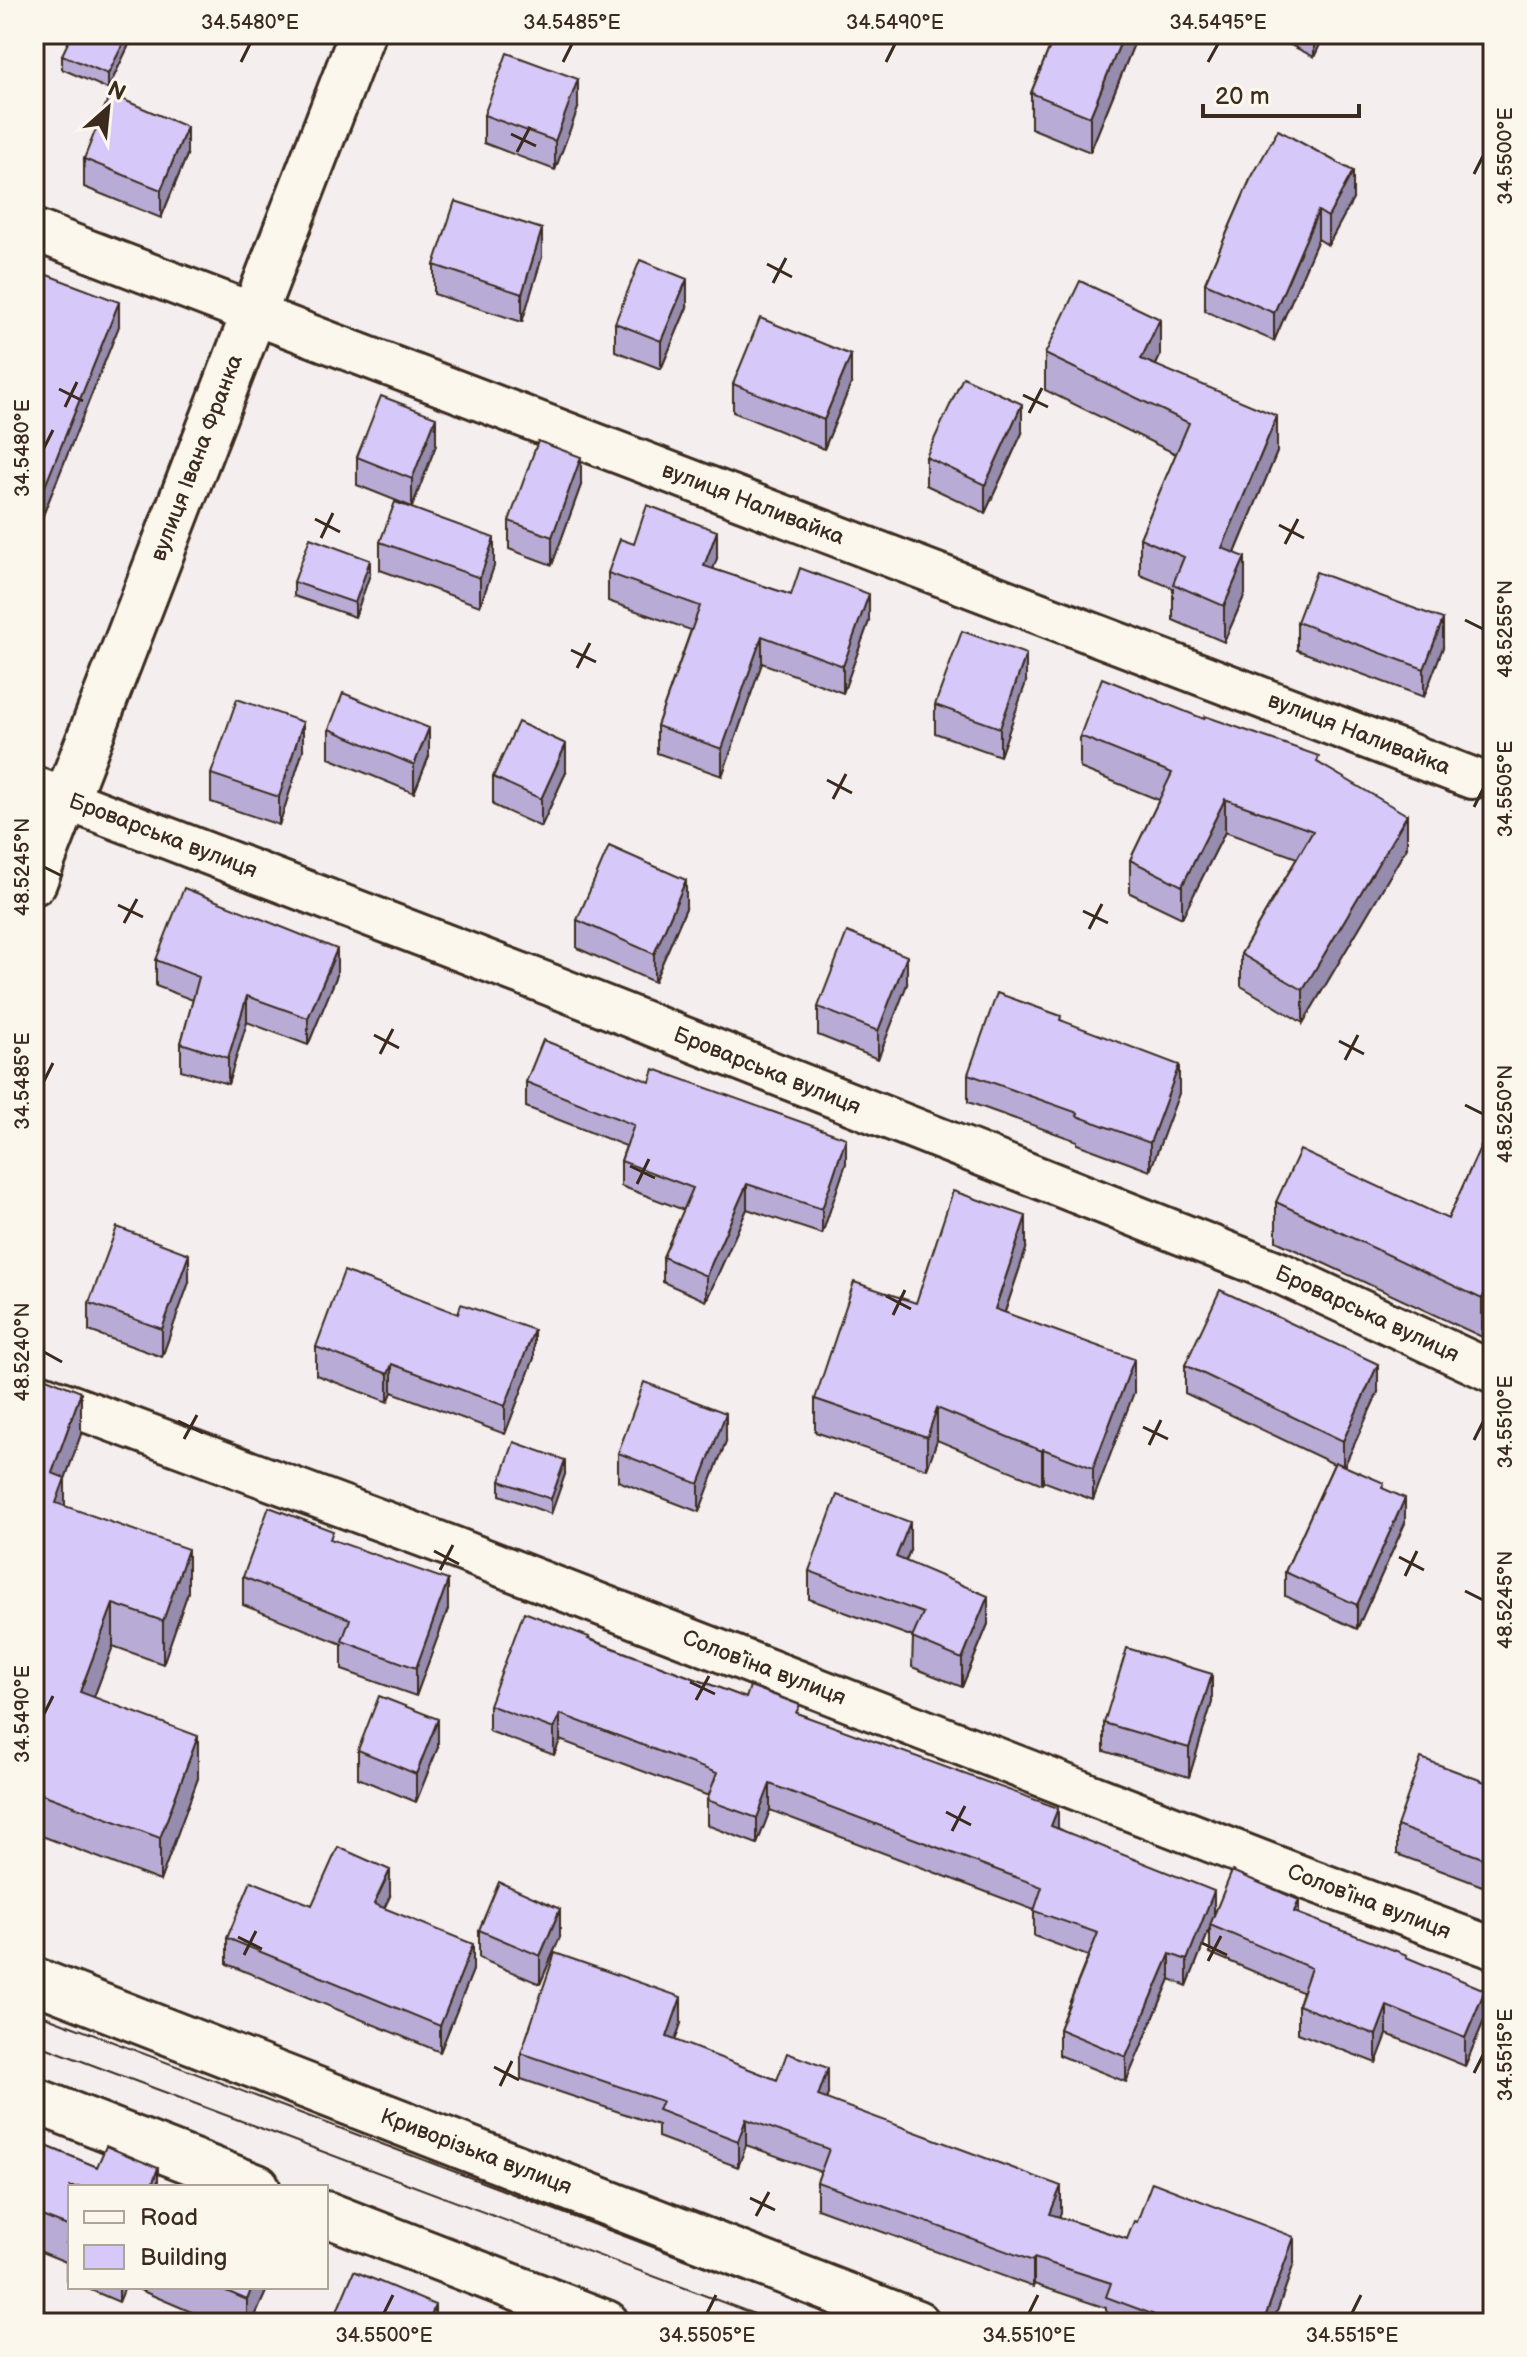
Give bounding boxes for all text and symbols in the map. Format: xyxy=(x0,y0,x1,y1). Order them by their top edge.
text: 34.5480°E xyxy=(201,11,299,35)
text: 34.5485°E xyxy=(523,11,621,35)
text: 34.5490°E xyxy=(846,11,944,35)
text: 34.5495°E xyxy=(1169,11,1267,35)
north arrow xyxy=(68,68,148,148)
scale bar xyxy=(1203,68,1359,118)
text: N xyxy=(103,76,130,107)
text: 20 m xyxy=(1215,82,1270,111)
text: 34.5500°E xyxy=(1494,107,1518,205)
street label: вулиця Івана Франка xyxy=(145,351,249,565)
text: 34.5480°E xyxy=(11,399,35,497)
street label: вулиця Наливайка xyxy=(658,457,848,551)
text: 48.5255°N xyxy=(1494,580,1518,678)
street label: вулиця Наливайка xyxy=(1264,687,1454,781)
text: 34.5505°E xyxy=(1494,741,1518,837)
street label: Броварська вулиця xyxy=(65,788,261,884)
text: 48.5245°N xyxy=(11,818,35,916)
street label: Броварська вулиця xyxy=(669,1021,865,1121)
text: 34.5485°E xyxy=(11,1032,35,1130)
text: 48.5250°N xyxy=(1494,1065,1518,1163)
street label: Броварська вулиця xyxy=(1271,1260,1463,1368)
text: 48.5240°N xyxy=(11,1303,35,1401)
text: 34.5510°E xyxy=(1494,1375,1518,1469)
text: 48.5245°N xyxy=(1494,1551,1518,1649)
street label: Соловʼїна вулиця xyxy=(678,1624,850,1712)
text: 34.5490°E xyxy=(11,1665,35,1763)
street label: Соловʼїна вулиця xyxy=(1283,1858,1455,1946)
text: 34.5515°E xyxy=(1494,2009,1518,2101)
street label: Криворізька вулиця xyxy=(376,2103,576,2201)
legend xyxy=(68,2185,328,2289)
text: Road xyxy=(140,2203,198,2232)
text: Building xyxy=(140,2243,227,2272)
text: 34.5500°E xyxy=(335,2324,433,2348)
text: 34.5505°E xyxy=(659,2324,755,2348)
text: 34.5510°E xyxy=(982,2324,1076,2348)
text: 34.5515°E xyxy=(1306,2324,1398,2348)

